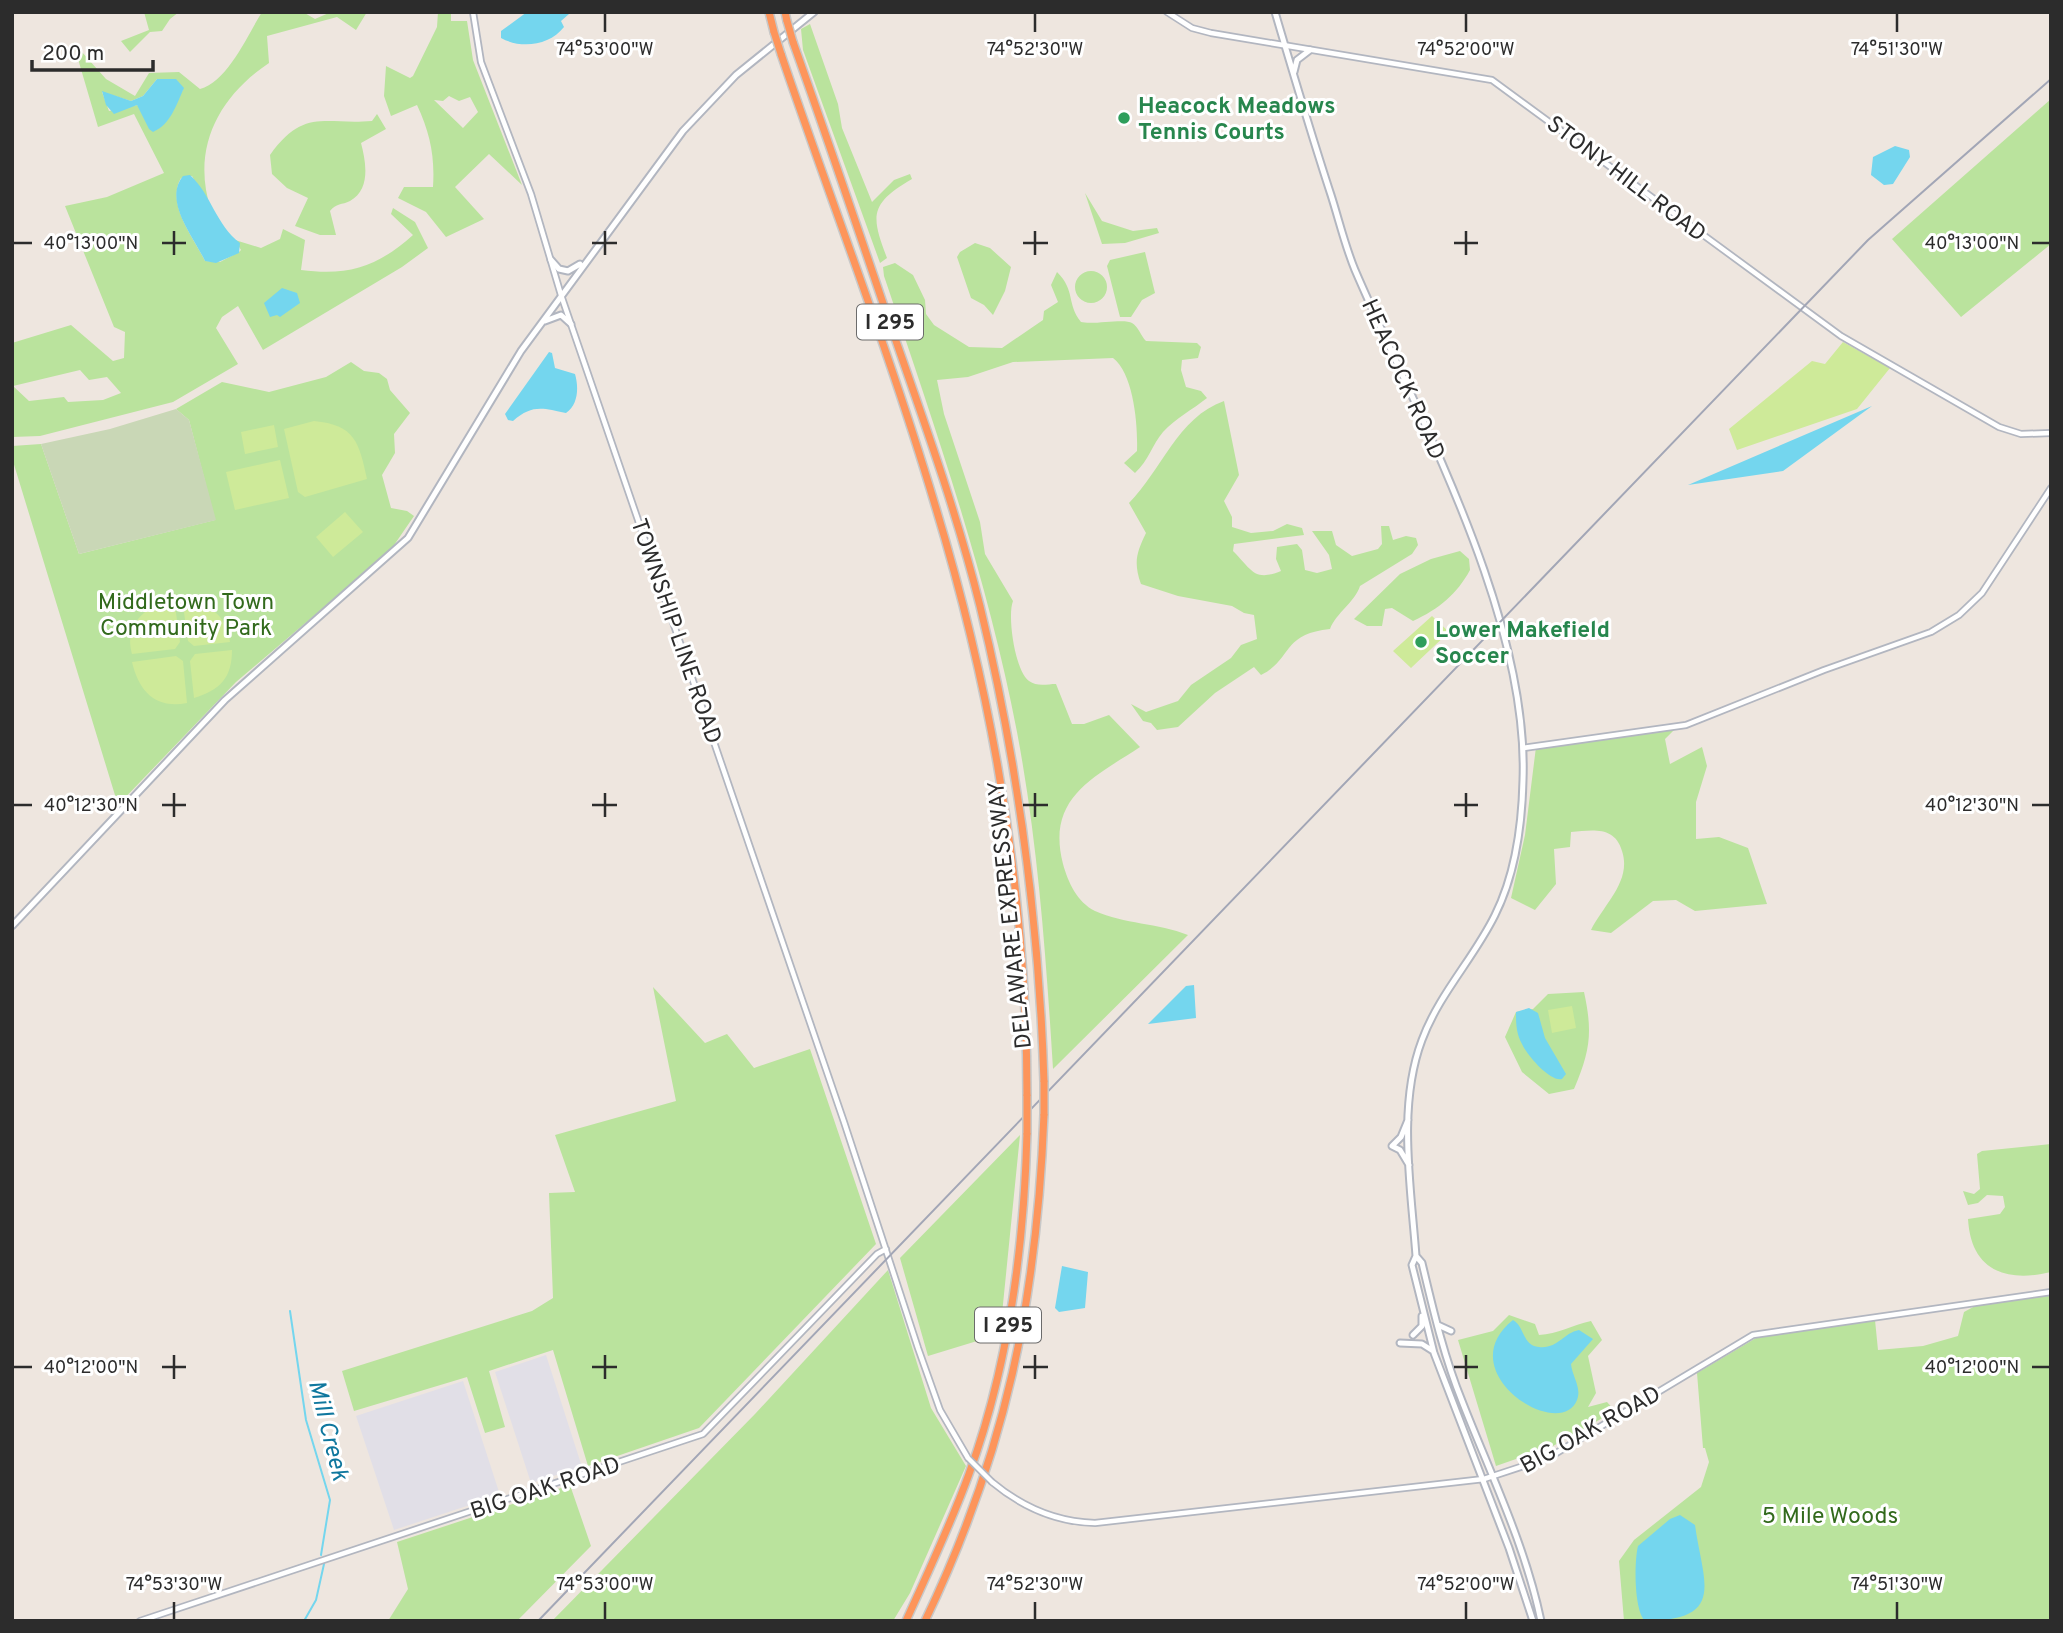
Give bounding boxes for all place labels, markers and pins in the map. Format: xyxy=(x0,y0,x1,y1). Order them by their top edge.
place label: Heacock Meadows Tennis Courts xyxy=(1138,93,1336,148)
marker: Heacock Meadows Tennis Courts xyxy=(1116,110,1132,126)
place label: Lower Makefield Soccer xyxy=(1435,617,1610,672)
marker: Lower Makefield Soccer xyxy=(1413,634,1429,650)

